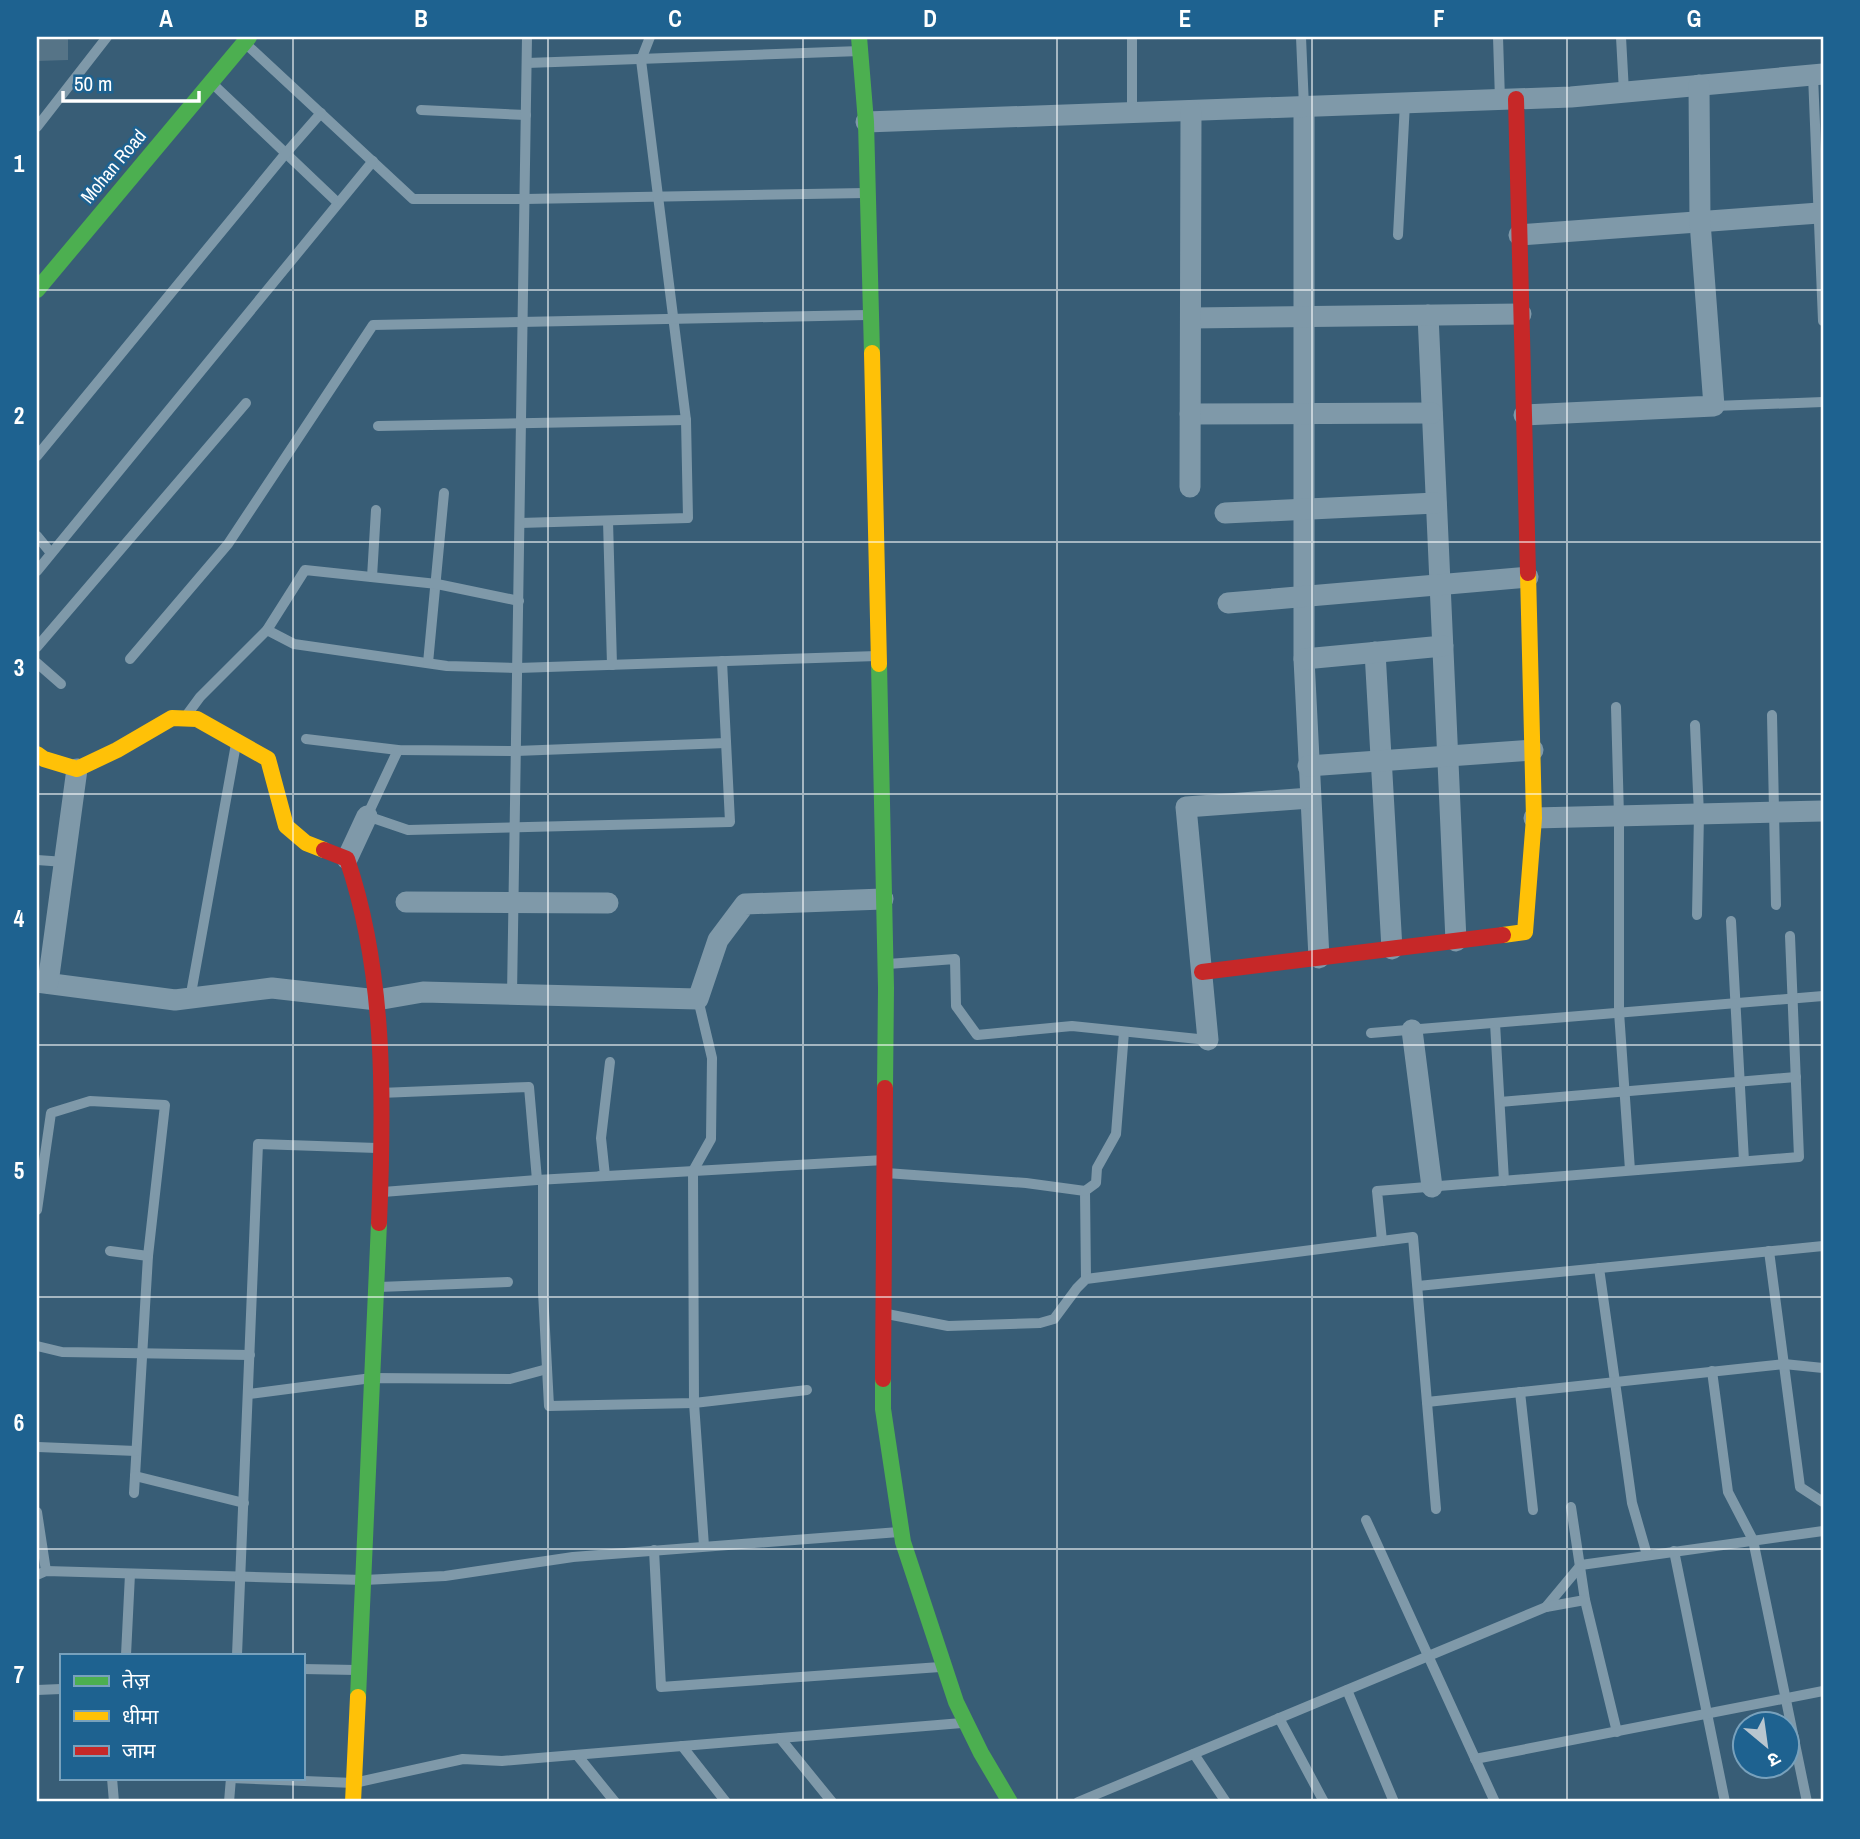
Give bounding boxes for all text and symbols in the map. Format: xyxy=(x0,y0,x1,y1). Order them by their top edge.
text: A xyxy=(159,3,173,34)
text: B xyxy=(414,3,428,34)
text: C xyxy=(668,3,682,34)
text: D xyxy=(923,3,937,34)
text: E xyxy=(1179,3,1191,34)
text: F xyxy=(1433,3,1445,34)
text: G xyxy=(1687,3,1701,34)
scale bar xyxy=(63,60,200,104)
text: 50 m xyxy=(74,69,112,98)
street label: Mohan Road xyxy=(74,123,152,209)
text: 1 xyxy=(14,148,25,179)
text: 2 xyxy=(14,400,24,431)
text: 3 xyxy=(14,652,24,683)
text: 4 xyxy=(14,903,25,934)
text: 5 xyxy=(14,1155,24,1186)
text: 6 xyxy=(14,1407,24,1438)
legend xyxy=(60,1654,304,1780)
text: 7 xyxy=(14,1659,24,1690)
text: तेज़ xyxy=(122,1666,150,1695)
text: धीमा xyxy=(122,1702,159,1731)
north arrow xyxy=(1730,1710,1800,1780)
text: जाम xyxy=(122,1736,156,1765)
text: उ xyxy=(1762,1746,1785,1774)

